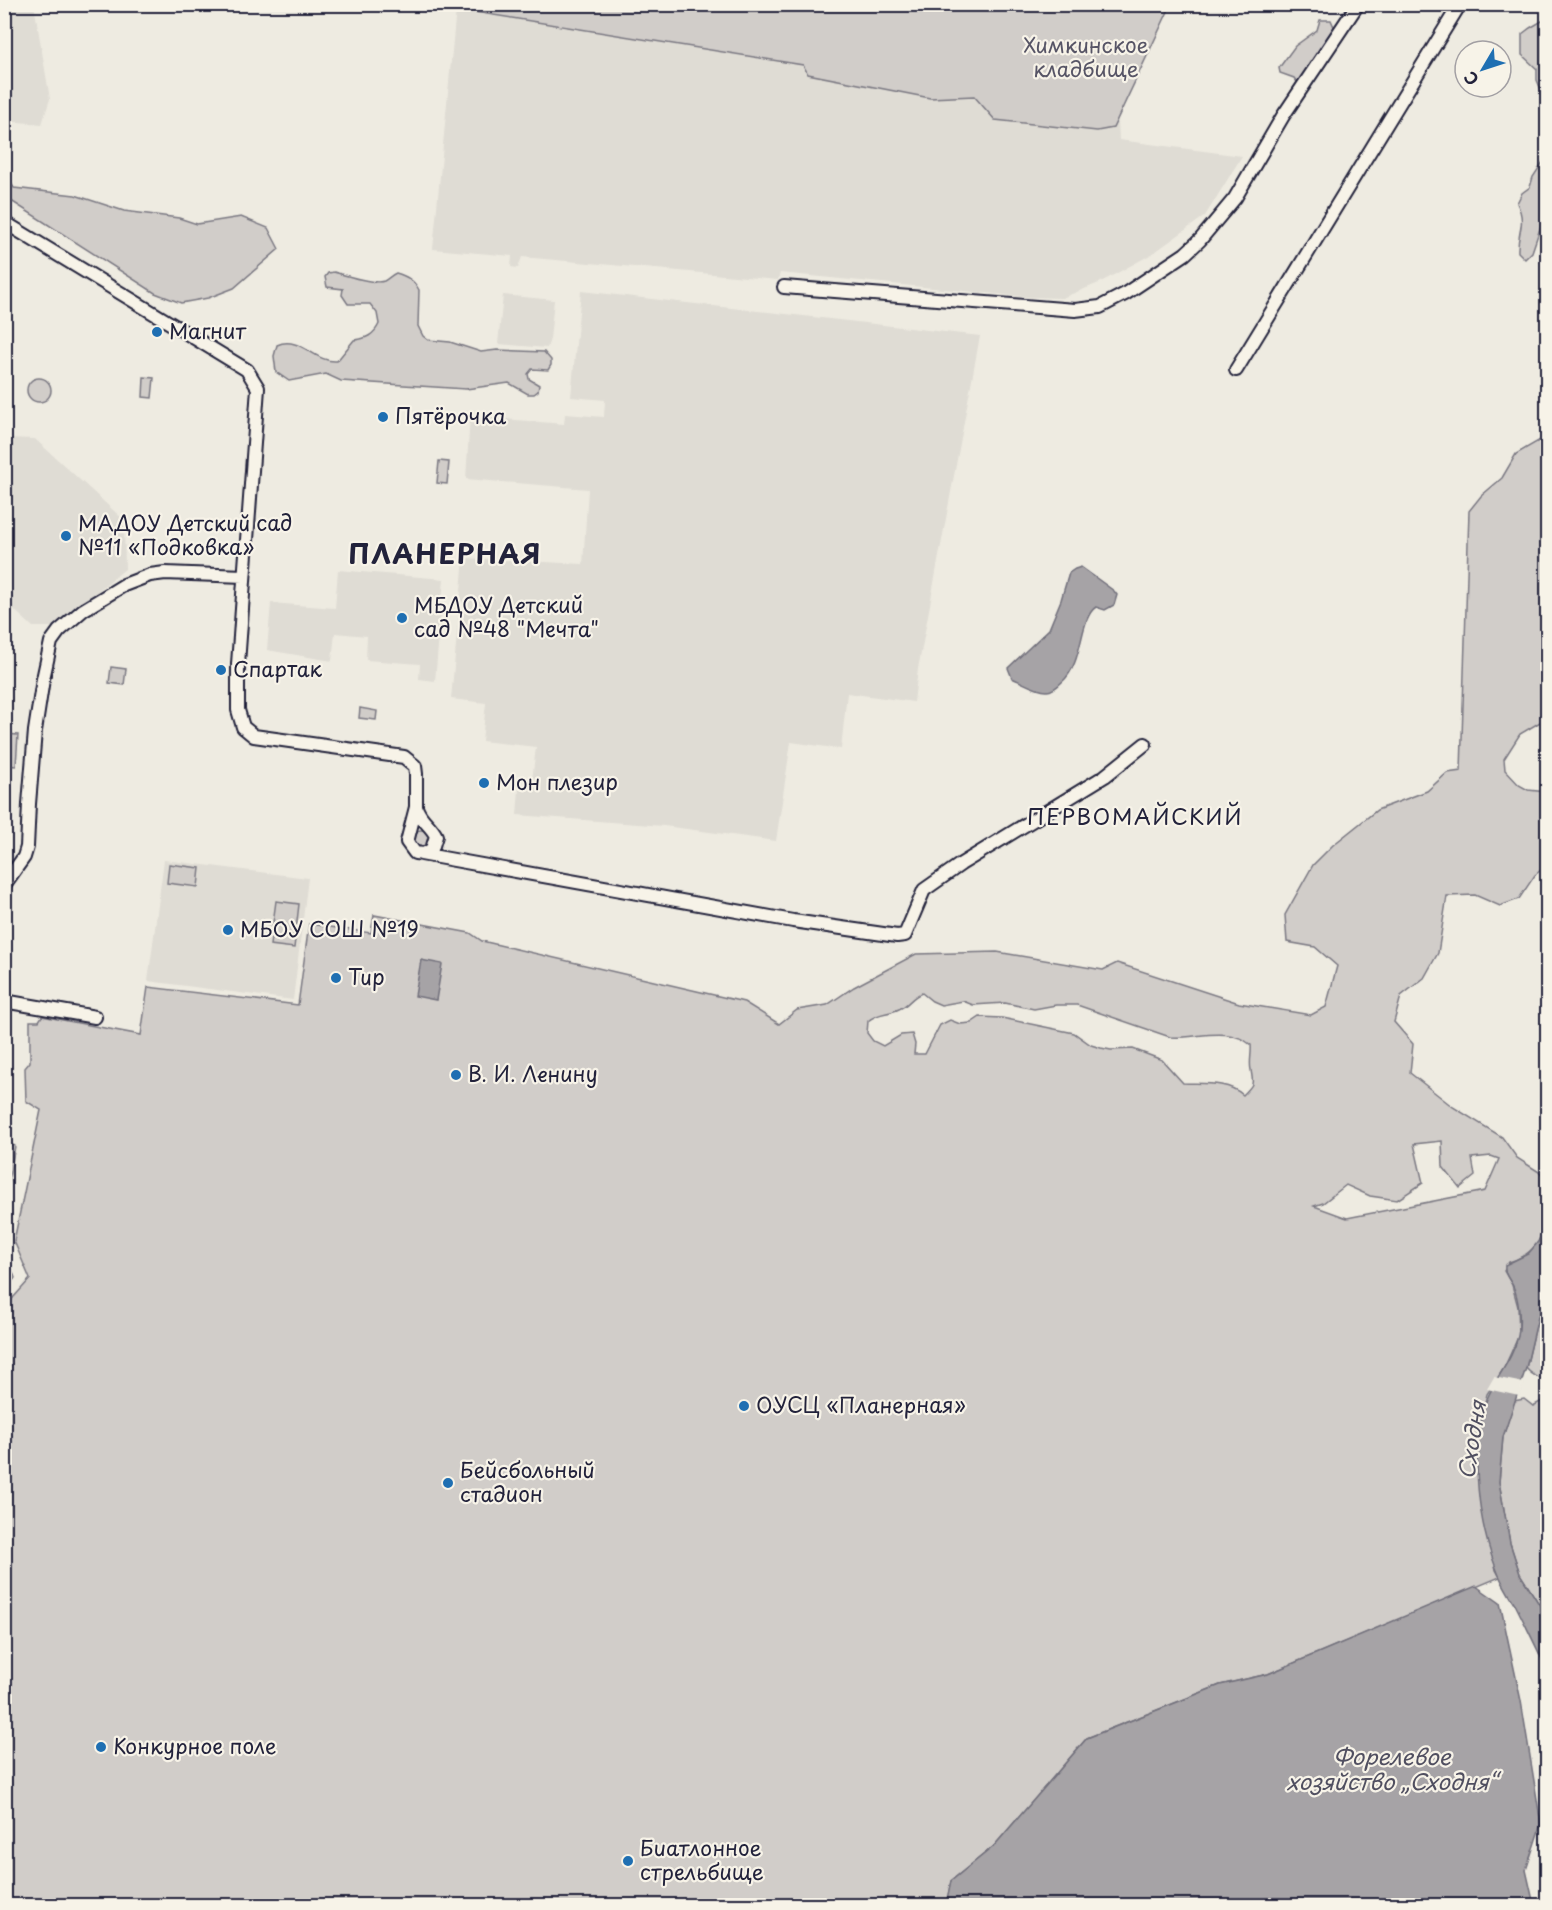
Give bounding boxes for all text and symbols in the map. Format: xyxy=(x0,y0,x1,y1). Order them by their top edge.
park label: Химкинское кладбище xyxy=(1024,28,1148,84)
north arrow xyxy=(1453,39,1513,99)
text: С xyxy=(1457,67,1484,91)
place label: Магнит xyxy=(169,314,246,346)
marker: Магнит xyxy=(150,325,164,339)
place label: Пятёрочка xyxy=(395,399,507,431)
marker: Пятёрочка xyxy=(376,410,390,424)
place label: МАДОУ Детский сад №11 «Подковка» xyxy=(78,506,293,562)
marker: МАДОУ Детский сад №11 «Подковка» xyxy=(59,529,73,543)
district label: ПЛАНЕРНАЯ xyxy=(348,532,542,573)
place label: МБДОУ Детский сад №48 "Мечта" xyxy=(414,588,599,644)
marker: МБДОУ Детский сад №48 "Мечта" xyxy=(395,611,409,625)
place label: Спартак xyxy=(233,652,322,684)
marker: Спартак xyxy=(214,663,228,677)
place label: Мон плезир xyxy=(496,765,618,797)
marker: Мон плезир xyxy=(477,776,491,790)
district label: ПЕРВОМАЙСКИЙ xyxy=(1027,799,1243,832)
place label: МБОУ СОШ №19 xyxy=(240,912,419,944)
marker: МБОУ СОШ №19 xyxy=(221,923,235,937)
place label: Тир xyxy=(348,960,385,992)
marker: Тир xyxy=(329,971,343,985)
place label: В. И. Ленину xyxy=(468,1057,598,1089)
marker: В. И. Ленину xyxy=(449,1068,463,1082)
place label: ОУСЦ «Планерная» xyxy=(756,1388,966,1420)
water label: Сходня xyxy=(1448,1396,1493,1481)
marker: ОУСЦ «Планерная» xyxy=(737,1399,751,1413)
place label: Бейсбольный стадион xyxy=(460,1453,595,1509)
marker: Бейсбольный стадион xyxy=(441,1476,455,1490)
place label: Конкурное поле xyxy=(113,1729,276,1761)
water label: Форелевое хозяйство „Сходня“ xyxy=(1287,1739,1502,1797)
marker: Конкурное поле xyxy=(94,1740,108,1754)
place label: Биатлонное стрельбище xyxy=(640,1831,764,1887)
marker: Биатлонное стрельбище xyxy=(621,1854,635,1868)

